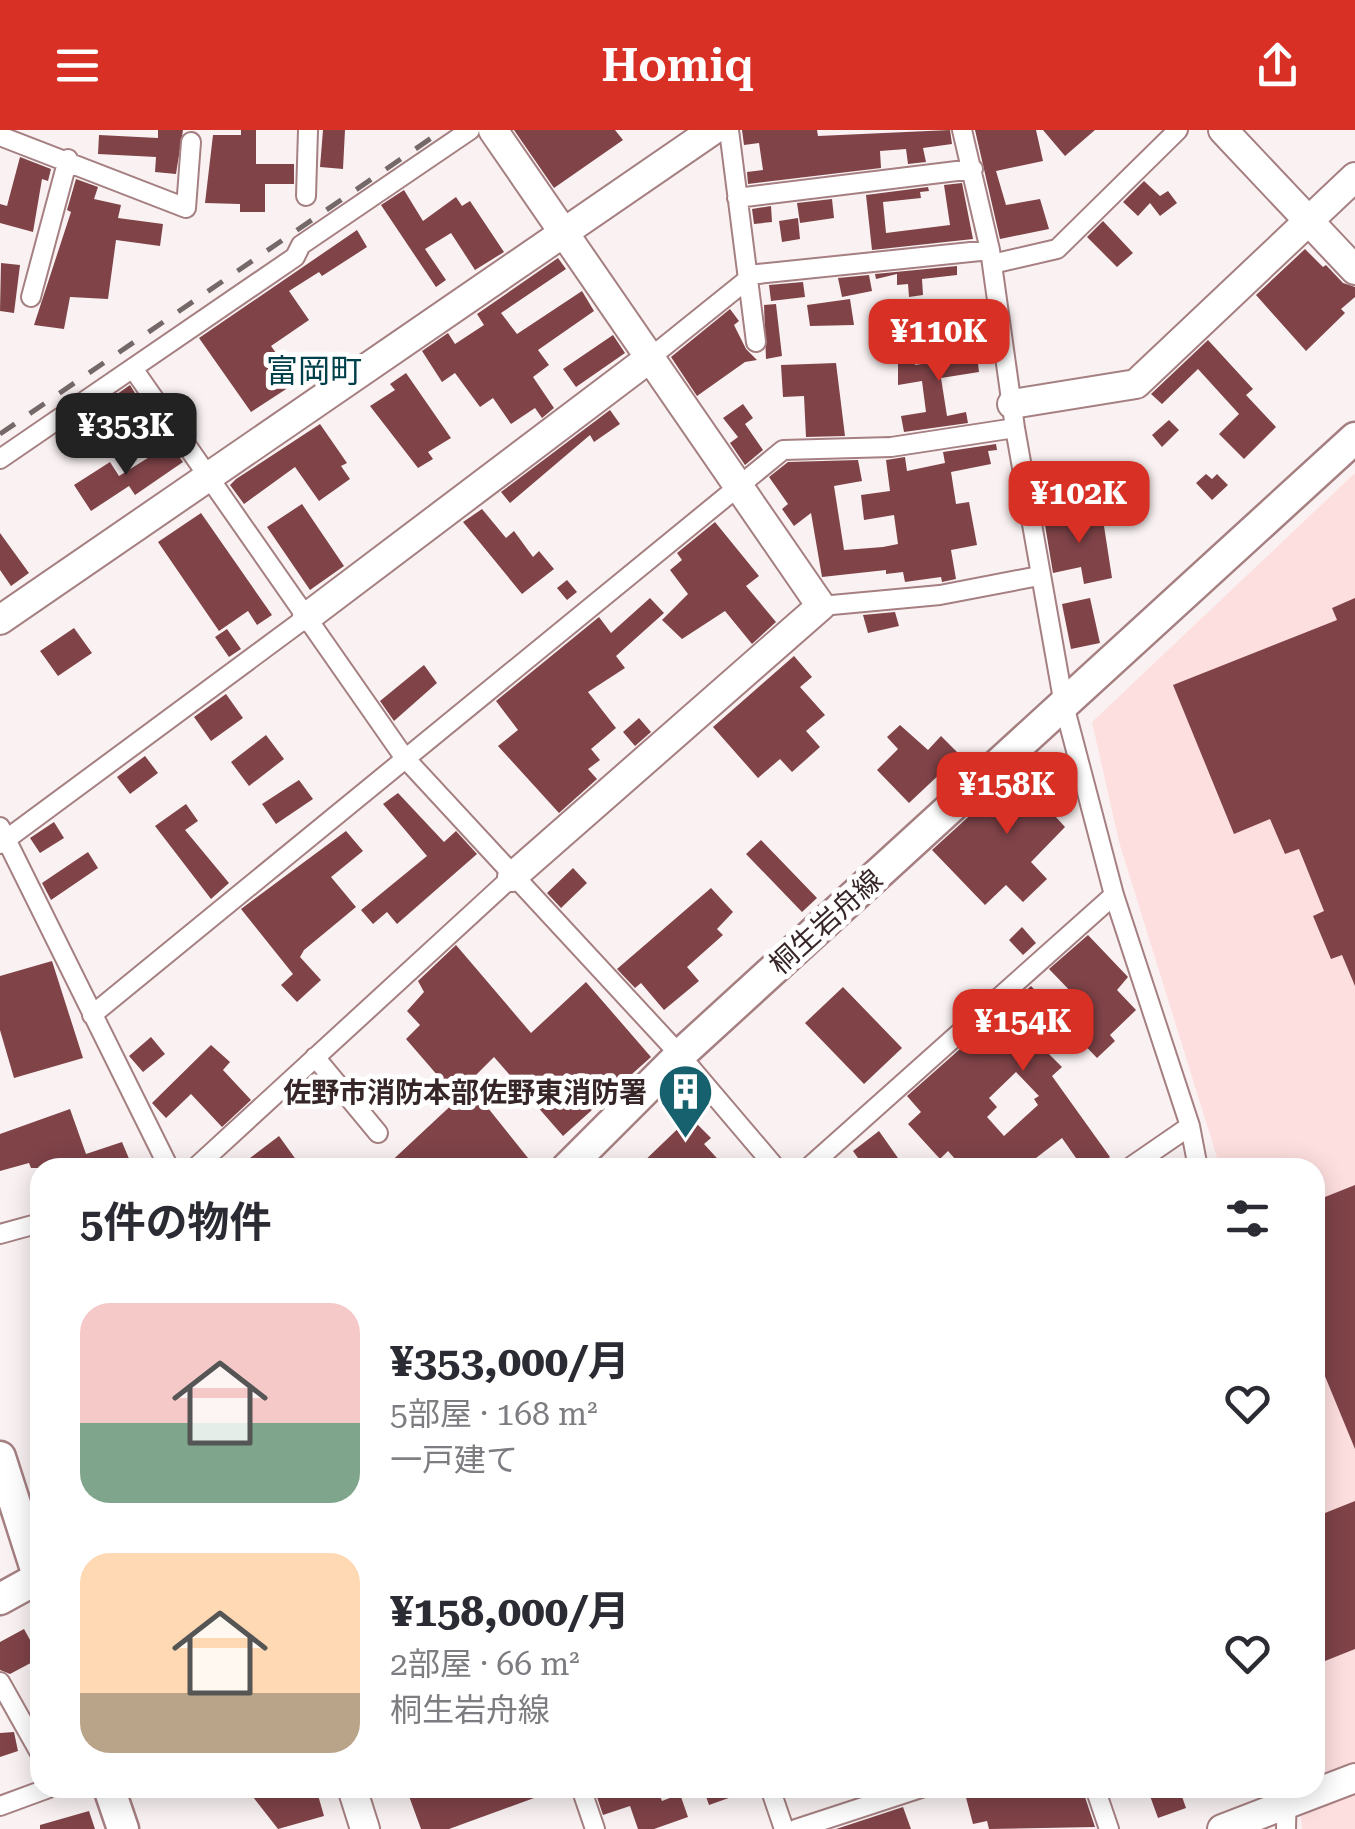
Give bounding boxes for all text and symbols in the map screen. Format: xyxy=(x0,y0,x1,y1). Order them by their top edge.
icon: menu xyxy=(50,38,105,93)
icon: share xyxy=(1250,38,1305,93)
text: Homiq xyxy=(601,39,754,92)
pin: ¥110K xyxy=(869,299,1009,384)
text: ¥110K xyxy=(891,312,987,350)
district label: 富岡町 xyxy=(266,352,362,390)
pin: ¥353K xyxy=(56,393,196,478)
text: ¥353K xyxy=(78,406,174,444)
pin: ¥102K xyxy=(1009,461,1149,546)
text: ¥102K xyxy=(1031,474,1127,512)
pin: ¥158K xyxy=(937,752,1077,837)
text: ¥158K xyxy=(959,765,1055,803)
street label: 桐生岩舟線 xyxy=(763,863,889,981)
pin: ¥154K xyxy=(953,989,1093,1074)
text: ¥154K xyxy=(975,1002,1071,1040)
building icon: 佐野市消防本部佐野東消防署 xyxy=(656,1062,716,1141)
place label: 佐野市消防本部佐野東消防署 xyxy=(283,1076,647,1109)
icon: filters xyxy=(1220,1191,1275,1246)
text: 5件の物件 xyxy=(80,1198,272,1247)
text: ¥353,000/月 xyxy=(390,1337,630,1386)
icon: home xyxy=(160,1343,280,1463)
icon: heart xyxy=(1220,1376,1275,1431)
text: 5部屋 · 168 m² xyxy=(390,1395,598,1433)
text: 一戸建て xyxy=(390,1441,518,1479)
text: ¥158,000/月 xyxy=(390,1587,630,1636)
icon: home xyxy=(160,1593,280,1713)
icon: heart xyxy=(1220,1626,1275,1681)
text: 2部屋 · 66 m² xyxy=(390,1645,580,1683)
text: 桐生岩舟線 xyxy=(390,1691,550,1729)

